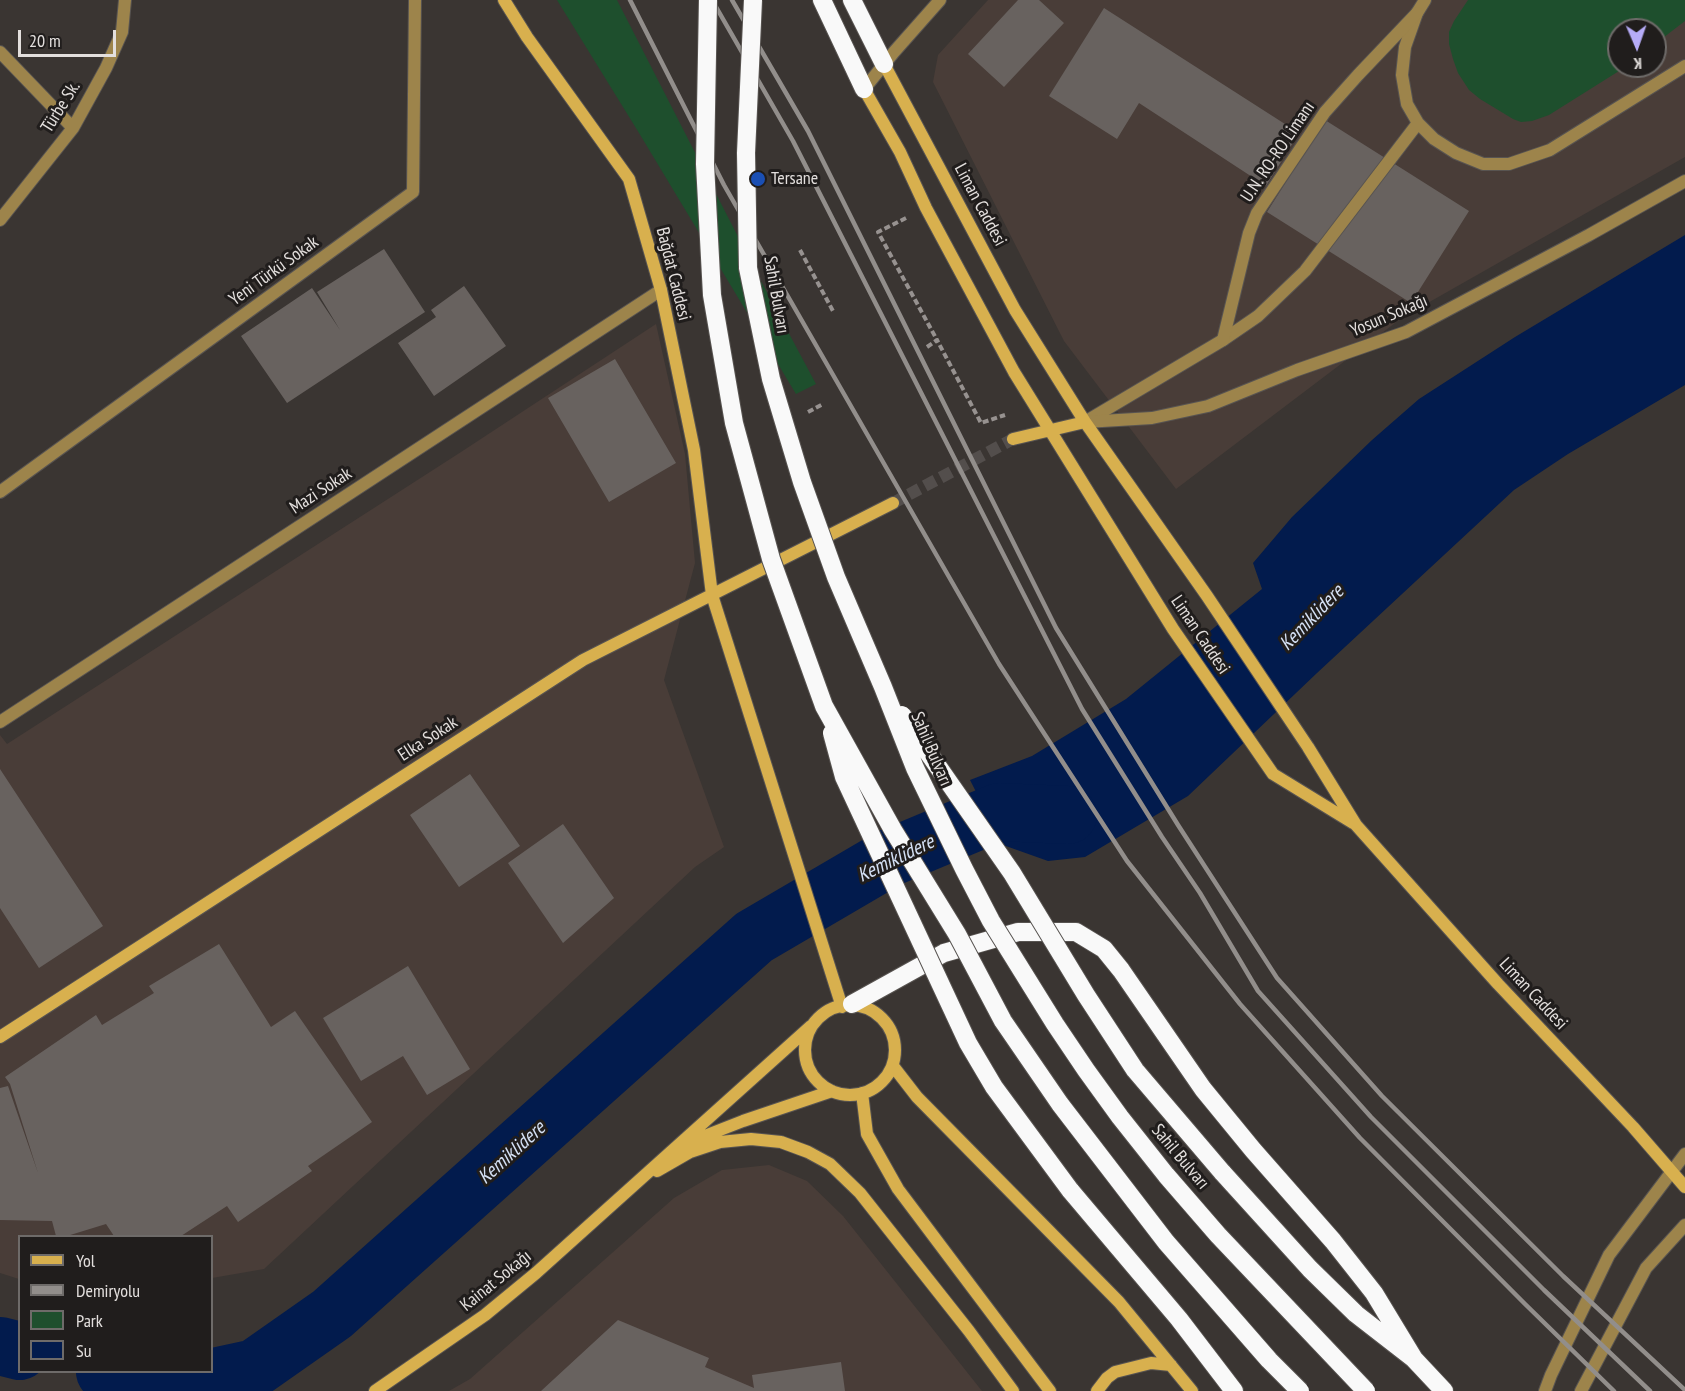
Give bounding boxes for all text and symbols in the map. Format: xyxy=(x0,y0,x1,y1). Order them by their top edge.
scale bar xyxy=(21,18,118,56)
north arrow xyxy=(1607,18,1667,78)
text: 20 m xyxy=(29,29,61,52)
text: K xyxy=(1633,54,1642,74)
street label: Türbe Sk. xyxy=(37,77,85,137)
street label: U.N. RO-RO Limanı xyxy=(1236,98,1320,206)
street label: Liman Caddesi xyxy=(949,160,1011,250)
place label: Tersane xyxy=(771,168,818,190)
marker: Tersane xyxy=(749,170,767,188)
street label: Bağdat Caddesi xyxy=(651,225,695,323)
street label: Yeni Türkü Sokak xyxy=(225,231,323,311)
street label: Sahil Bulvarı xyxy=(759,255,793,335)
street label: Yosun Sokağı xyxy=(1347,290,1431,342)
street label: Mazi Sokak xyxy=(286,463,356,519)
water label: Kemiklidere xyxy=(1275,580,1349,656)
street label: Liman Caddesi xyxy=(1166,592,1234,678)
street label: Sahil Bulvarı xyxy=(906,709,956,789)
street label: Elka Sokak xyxy=(394,712,462,766)
water label: Kemiklidere xyxy=(854,830,938,888)
street label: Liman Caddesi xyxy=(1494,954,1572,1034)
water label: Kemiklidere xyxy=(473,1117,551,1189)
street label: Sahil Bulvarı xyxy=(1147,1120,1213,1194)
legend xyxy=(18,1235,213,1373)
street label: Kainat Sokağı xyxy=(456,1246,536,1316)
text: Yol xyxy=(76,1249,95,1272)
text: Demiryolu xyxy=(76,1279,140,1302)
text: Park xyxy=(76,1309,103,1332)
text: Su xyxy=(76,1339,92,1362)

